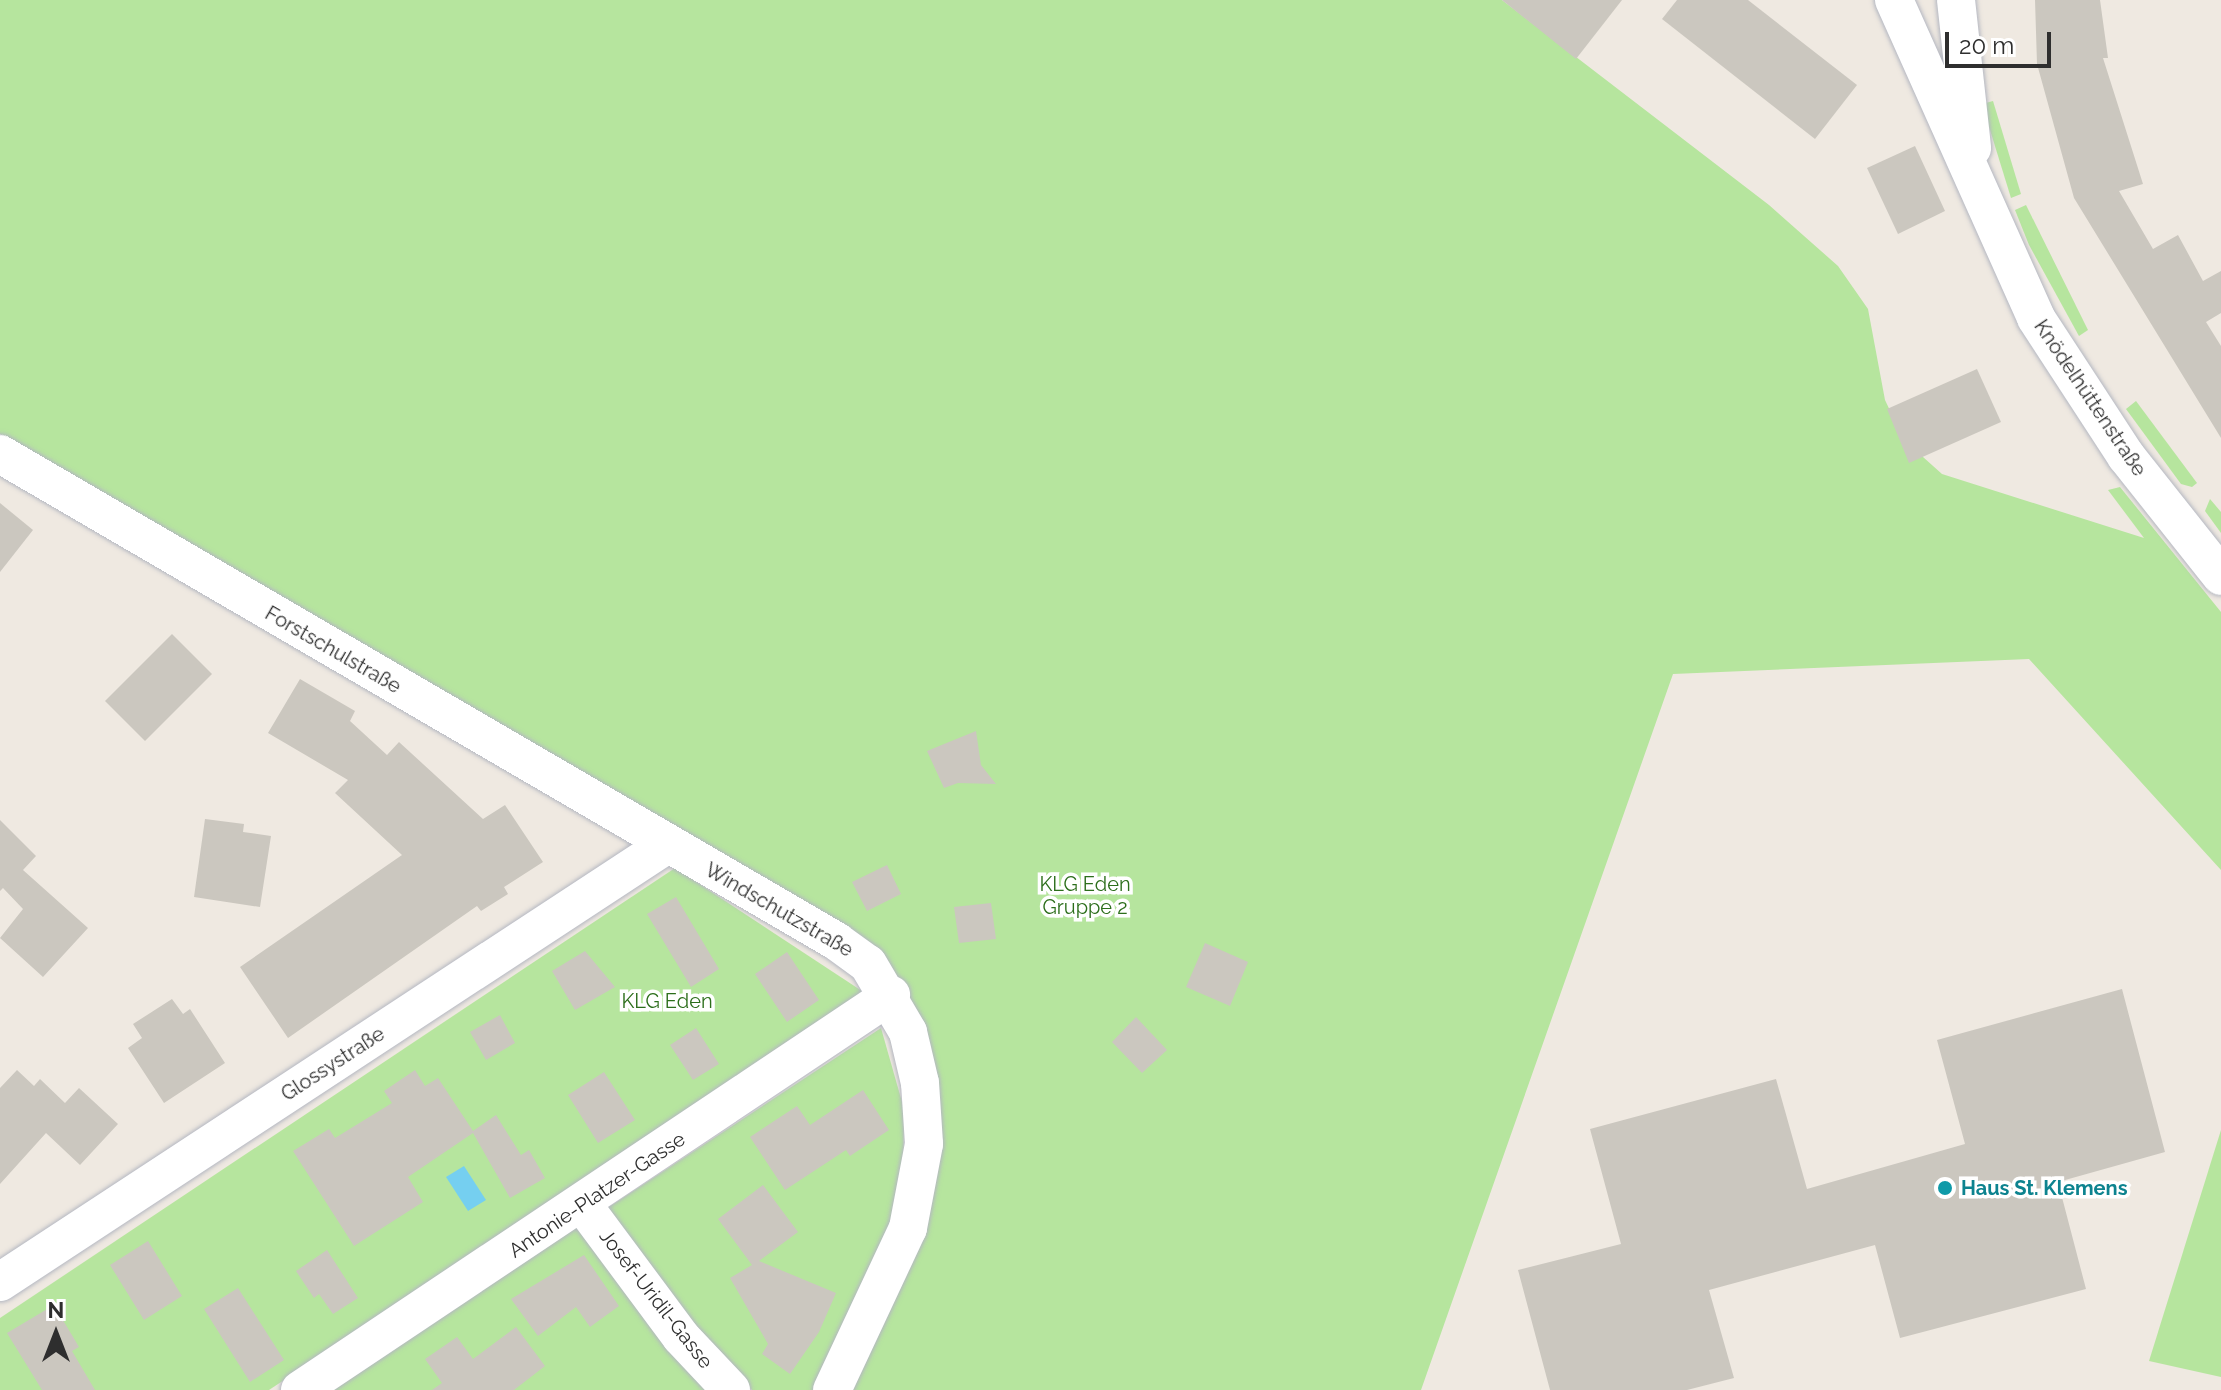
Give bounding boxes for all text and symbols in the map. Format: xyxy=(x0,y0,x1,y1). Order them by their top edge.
scale bar xyxy=(1949,16,2055,66)
text: 20 m xyxy=(1959,31,2014,60)
street label: Knödelhüttenstraße xyxy=(2029,315,2151,481)
street label: Forstschulstraße xyxy=(261,601,405,699)
street label: Windschutzstraße xyxy=(701,858,857,962)
park label: KLG Eden Gruppe 2 xyxy=(1039,872,1131,919)
park label: KLG Eden xyxy=(621,989,713,1013)
street label: Glossystraße xyxy=(277,1022,389,1106)
street label: Antonie-Platzer-Gasse xyxy=(504,1127,690,1263)
place label: Haus St. Klemens xyxy=(1961,1176,2128,1200)
marker: Haus St. Klemens xyxy=(1936,1179,1954,1197)
street label: Josef-Uridil-Gasse xyxy=(594,1225,718,1373)
north arrow xyxy=(16,1294,96,1374)
text: N xyxy=(48,1297,64,1323)

